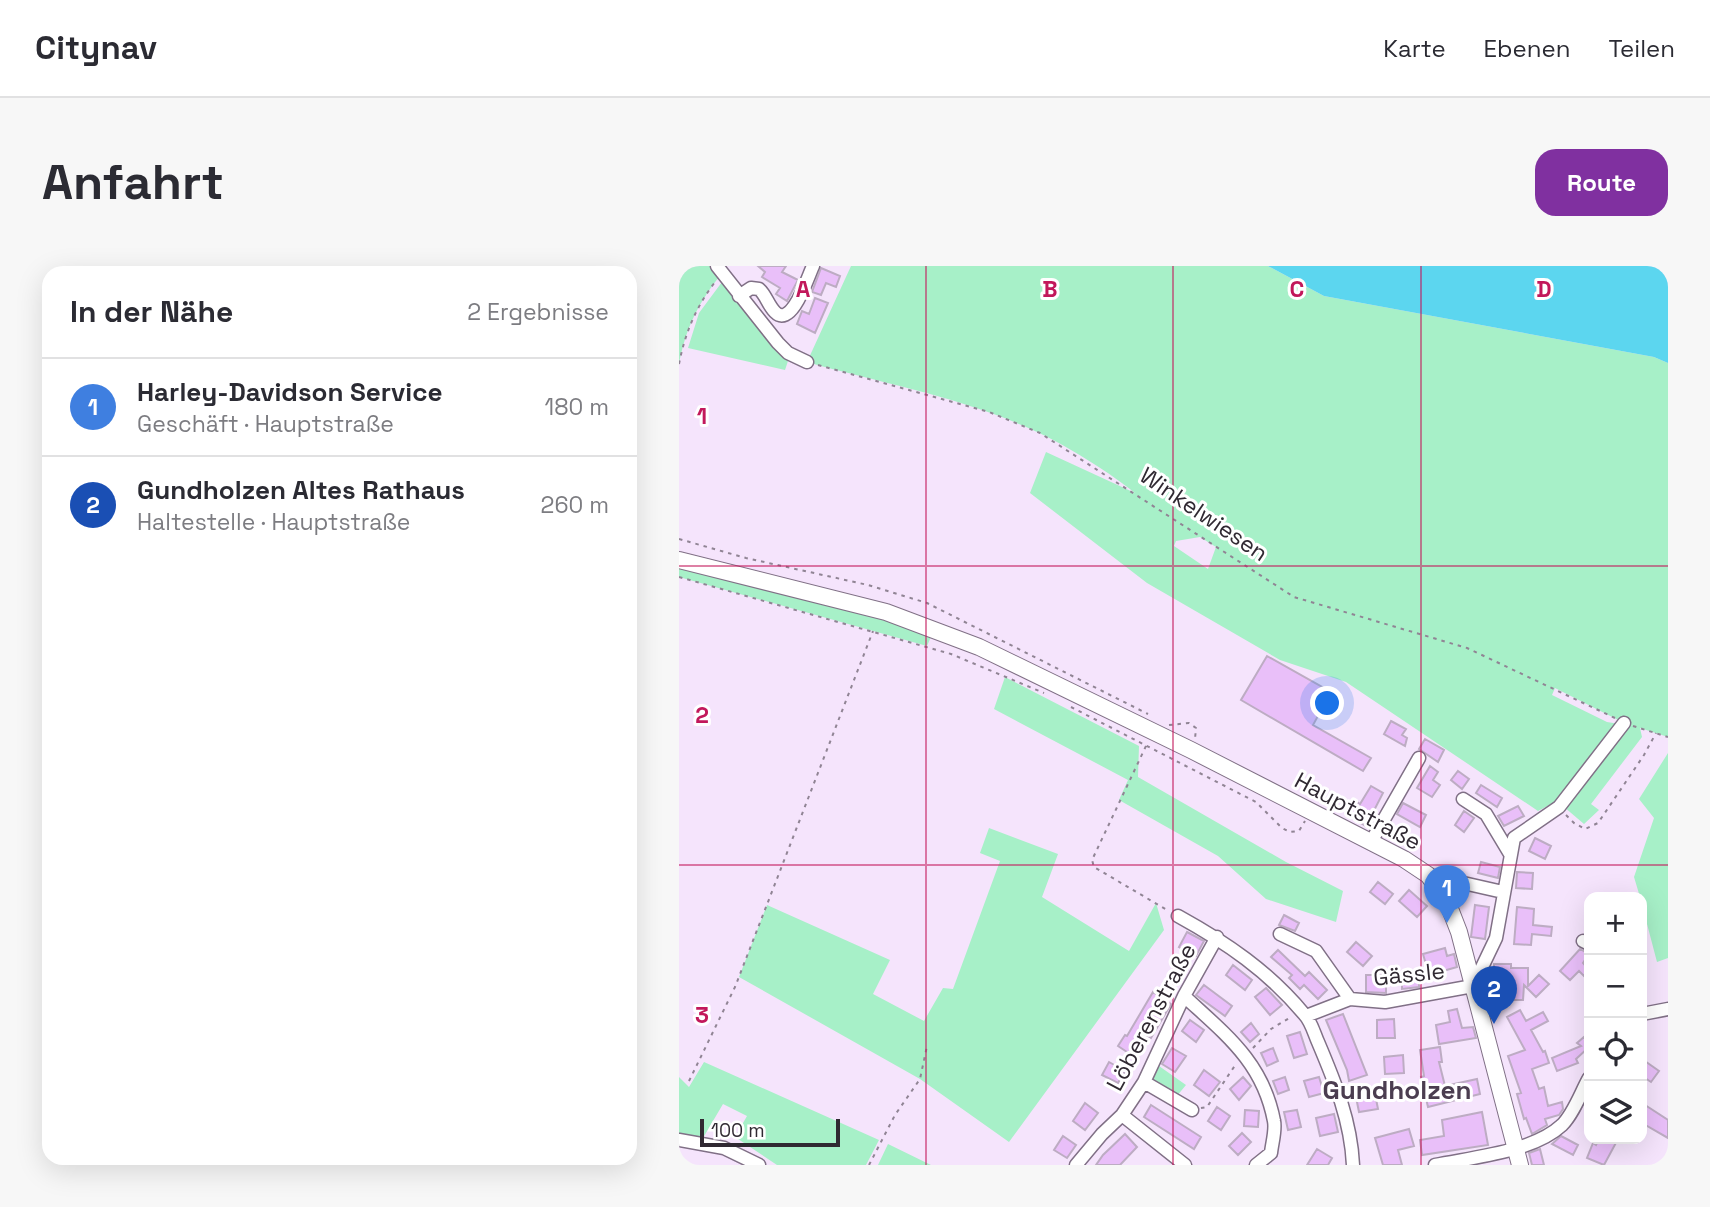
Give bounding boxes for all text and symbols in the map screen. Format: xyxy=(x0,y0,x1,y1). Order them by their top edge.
text: Citynav xyxy=(35,27,157,69)
text: Karte xyxy=(1383,33,1446,64)
text: Ebenen xyxy=(1484,33,1570,64)
text: Teilen xyxy=(1608,33,1675,64)
button: Route xyxy=(1535,149,1668,216)
text: Anfahrt xyxy=(42,151,224,213)
text: A xyxy=(796,274,811,304)
text: B xyxy=(1042,274,1058,304)
text: C xyxy=(1290,274,1304,304)
text: D xyxy=(1536,274,1552,304)
text: In der Nähe xyxy=(70,292,233,331)
text: 2 Ergebnisse xyxy=(467,297,609,327)
text: Harley-Davidson Service xyxy=(137,375,443,409)
text: 1 xyxy=(88,392,98,422)
text: 180 m xyxy=(545,392,609,422)
text: 1 xyxy=(697,401,707,431)
text: Geschäft · Hauptstraße xyxy=(137,409,394,439)
street label: Winkelwiesen xyxy=(1134,460,1274,568)
text: Gundholzen Altes Rathaus xyxy=(137,473,465,507)
text: 2 xyxy=(86,490,100,520)
text: 260 m xyxy=(541,490,609,520)
text: Haltestelle · Hauptstraße xyxy=(137,507,410,537)
your location xyxy=(1310,686,1344,720)
text: 2 xyxy=(695,700,709,730)
street label: Hauptstraße xyxy=(1290,765,1426,857)
pin: 1 xyxy=(1424,865,1470,923)
map controls xyxy=(1584,892,1647,1144)
button: + xyxy=(1584,892,1647,955)
street label: Löberenstraße xyxy=(1099,938,1203,1096)
street label: Gässle xyxy=(1372,955,1446,993)
button: − xyxy=(1584,955,1647,1018)
pin: 2 xyxy=(1471,966,1517,1024)
text: 3 xyxy=(695,1000,709,1030)
button: locate xyxy=(1584,1018,1647,1081)
district label: Gundholzen xyxy=(1323,1073,1471,1107)
button: layers xyxy=(1584,1081,1647,1144)
scale bar xyxy=(700,1116,840,1148)
text: 100 m xyxy=(711,1118,765,1143)

